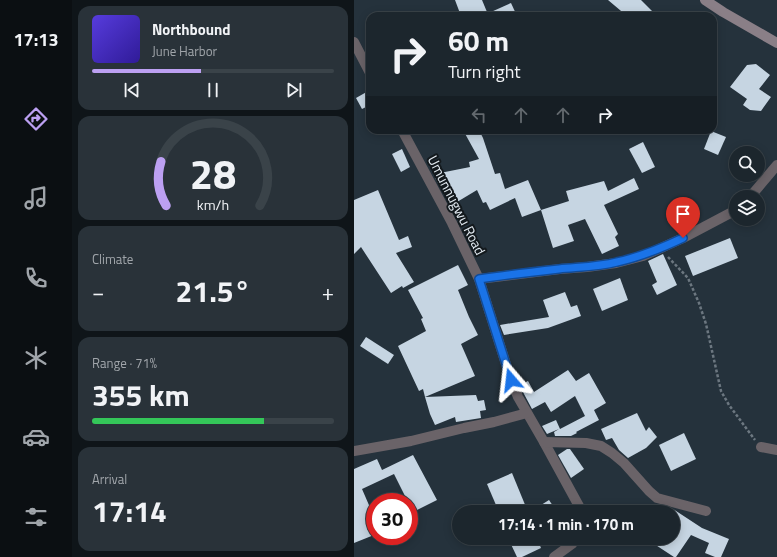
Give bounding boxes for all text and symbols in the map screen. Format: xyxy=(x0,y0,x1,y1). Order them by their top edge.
text: Northbound xyxy=(152,18,231,41)
text: 60 m xyxy=(448,19,509,62)
text: 17:13 xyxy=(14,26,58,53)
icon: right xyxy=(382,28,434,80)
text: June Harbor xyxy=(152,41,217,61)
text: Turn right xyxy=(448,58,521,85)
icon: previous xyxy=(121,79,143,101)
icon: pause xyxy=(202,79,224,101)
icon: next xyxy=(283,79,305,101)
icon: left xyxy=(468,104,490,126)
icon: ahead xyxy=(510,104,532,126)
icon: ahead xyxy=(552,104,574,126)
icon: right xyxy=(594,104,616,126)
icon: directions xyxy=(22,105,50,133)
text: 28 xyxy=(190,142,236,205)
map controls xyxy=(729,146,765,226)
button: search xyxy=(729,146,765,182)
street label: Umunnugwu Road xyxy=(423,152,491,258)
icon: music xyxy=(22,184,50,212)
button: layers xyxy=(729,190,765,226)
text: km/h xyxy=(197,194,229,216)
pin xyxy=(666,197,700,238)
icon: arrive xyxy=(672,203,694,225)
text: Climate xyxy=(92,249,133,269)
icon: phone xyxy=(22,264,50,292)
text: 21.5° xyxy=(176,268,250,314)
text: − xyxy=(92,275,104,309)
text: + xyxy=(322,275,334,309)
icon: climate xyxy=(22,344,50,372)
text: Range · 71% xyxy=(92,353,157,373)
position arrow xyxy=(490,359,532,401)
text: 355 km xyxy=(92,372,190,418)
icon: car xyxy=(22,423,50,451)
text: Arrival xyxy=(92,469,127,489)
text: 17:14 xyxy=(92,488,167,534)
speed limit sign: 30 xyxy=(366,493,418,545)
icon: filters xyxy=(22,503,50,531)
text: 17:14 · 1 min · 170 m xyxy=(498,513,634,536)

